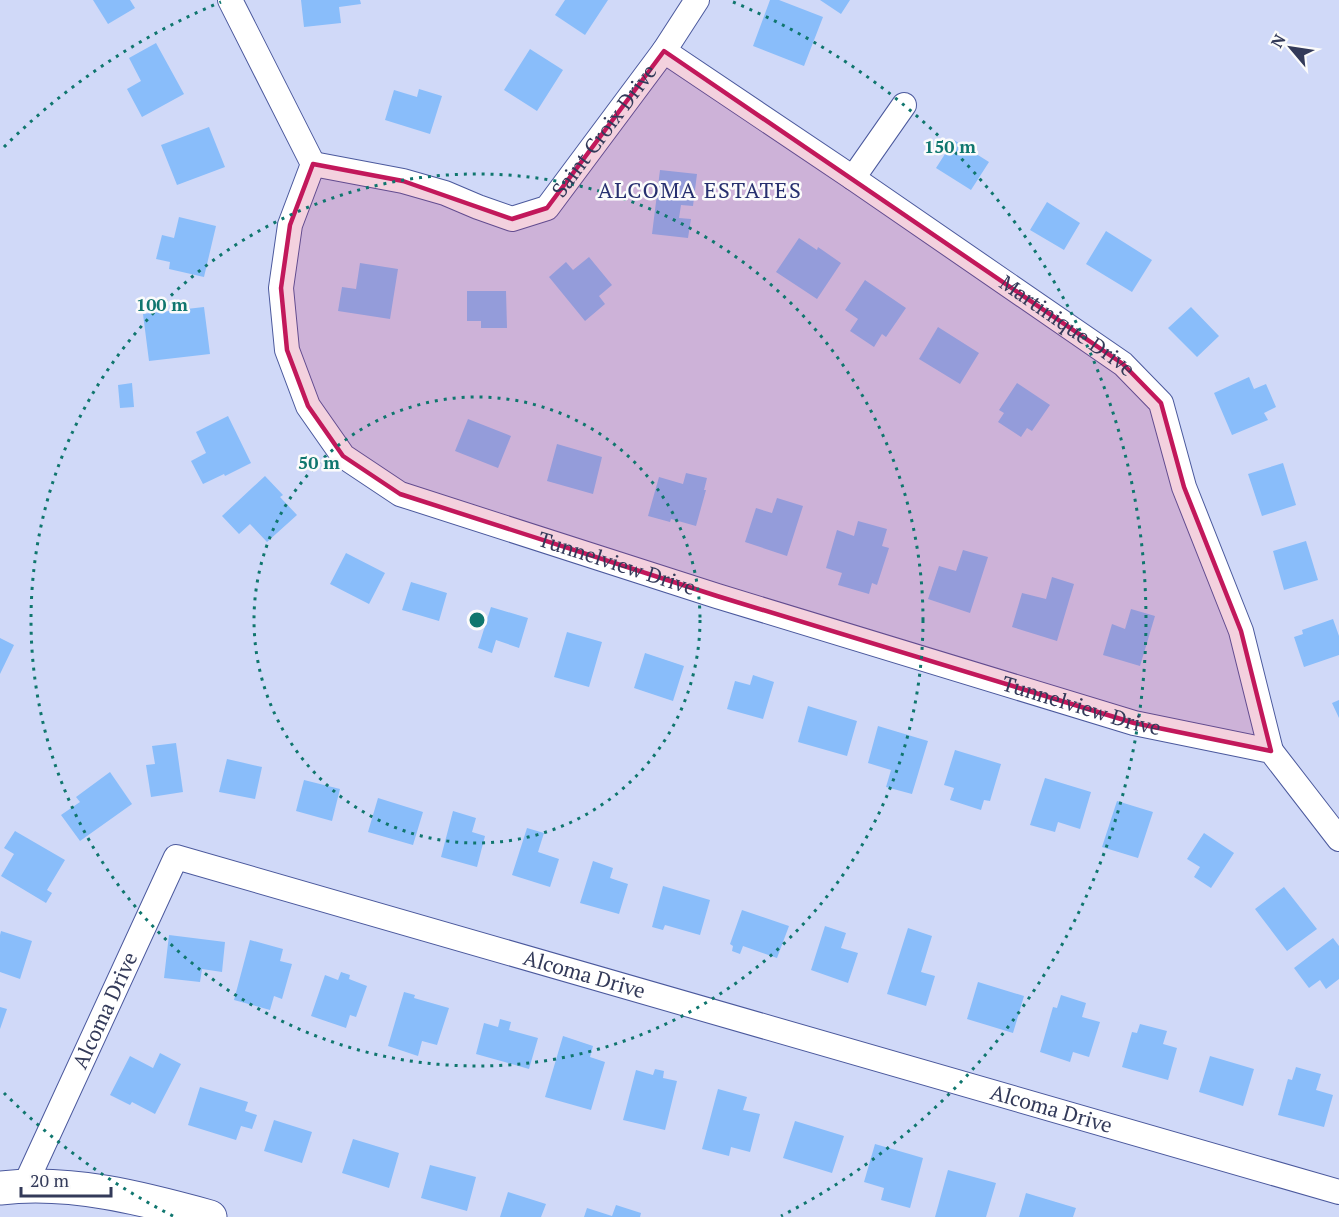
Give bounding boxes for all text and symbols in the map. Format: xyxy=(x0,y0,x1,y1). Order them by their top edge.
north arrow xyxy=(1261,18,1321,78)
text: N xyxy=(1265,30,1290,51)
street label: Saint Croix Drive xyxy=(545,58,662,203)
text: 150 m xyxy=(924,134,976,158)
district label: ALCOMA ESTATES xyxy=(598,175,802,204)
street label: Martinique Drive xyxy=(994,268,1142,382)
text: 100 m xyxy=(136,292,188,316)
text: 50 m xyxy=(298,450,340,474)
street label: Tunnelview Drive xyxy=(535,524,700,601)
centre of rings xyxy=(467,610,487,630)
street label: Tunnelview Drive xyxy=(999,669,1163,741)
street label: Alcoma Drive xyxy=(520,943,649,1005)
street label: Alcoma Drive xyxy=(65,947,143,1073)
street label: Alcoma Drive xyxy=(987,1077,1116,1139)
scale bar xyxy=(21,1160,111,1198)
text: 20 m xyxy=(30,1168,70,1192)

